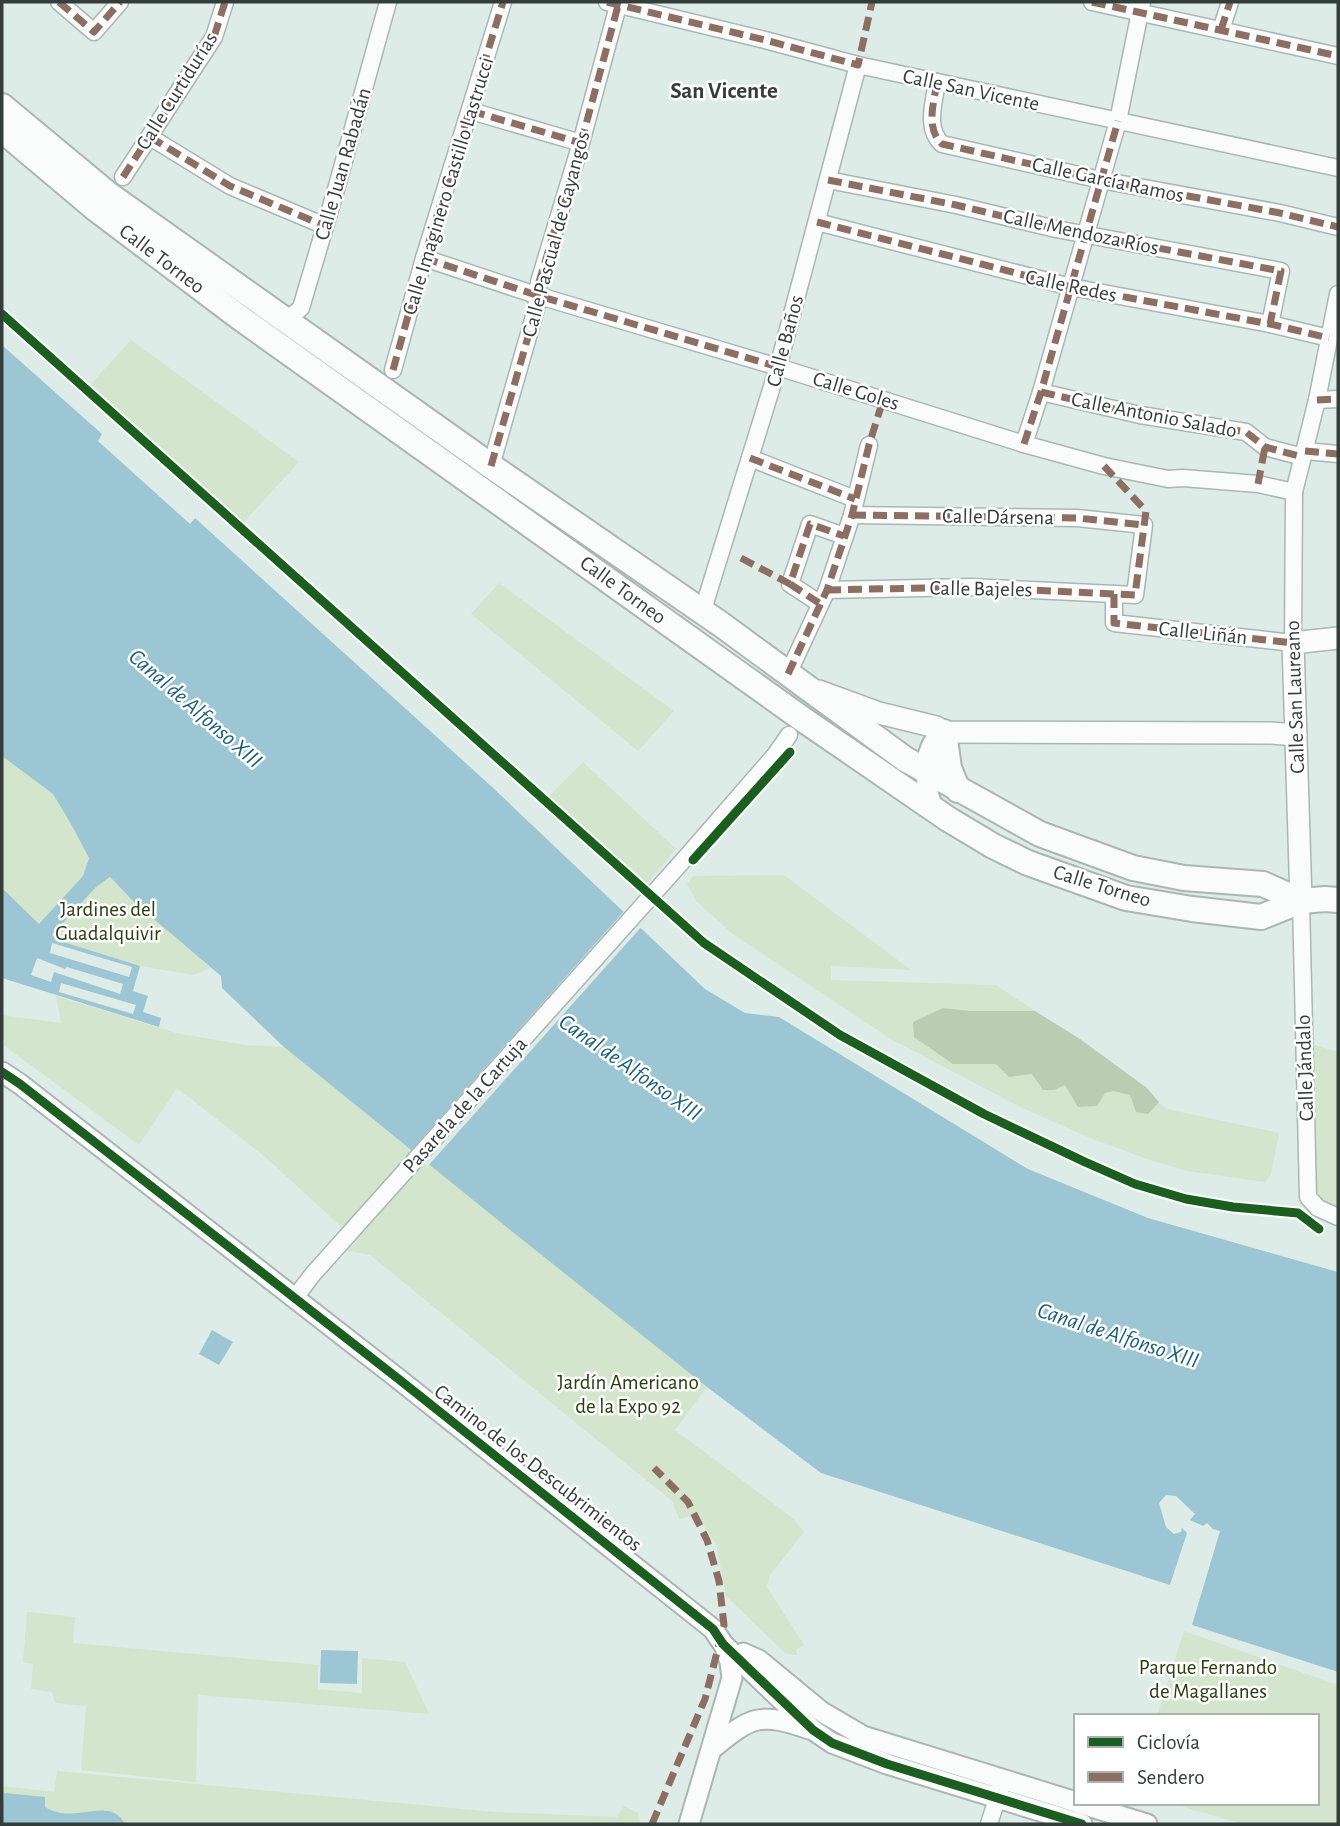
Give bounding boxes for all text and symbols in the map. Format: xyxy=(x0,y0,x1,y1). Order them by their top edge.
street label: Calle Curtidurías xyxy=(132,28,222,154)
street label: Calle Imaginero Castillo Lastrucci xyxy=(399,55,497,317)
street label: Calle San Vicente xyxy=(901,65,1041,115)
district label: San Vicente xyxy=(670,80,778,103)
street label: Calle Juan Rabadán xyxy=(311,85,375,243)
street label: Calle Pascual de Gayangos xyxy=(518,129,594,339)
street label: Calle García Ramos xyxy=(1030,154,1186,206)
street label: Calle Mendoza Ríos xyxy=(1001,205,1161,259)
street label: Calle Torneo xyxy=(115,220,209,298)
street label: Calle Redes xyxy=(1023,266,1119,306)
street label: Calle Baños xyxy=(763,293,807,389)
street label: Calle Goles xyxy=(810,368,902,414)
street label: Calle Antonio Salado xyxy=(1069,389,1239,441)
street label: Calle Dársena xyxy=(942,506,1054,528)
street label: Calle Torneo xyxy=(576,552,670,628)
street label: Calle Bajeles xyxy=(929,578,1033,600)
street label: Calle Liñán xyxy=(1158,618,1248,648)
street label: Calle San Laureano xyxy=(1282,620,1308,774)
water label: Canal de Alfonso XIII xyxy=(124,645,266,773)
street label: Calle Torneo xyxy=(1051,861,1153,911)
park label: Jardines del Guadalquivir xyxy=(55,899,161,944)
water label: Canal de Alfonso XIII xyxy=(554,1010,706,1126)
street label: Calle Jándalo xyxy=(1293,1014,1317,1122)
street label: Pasarela de la Cartuja xyxy=(399,1033,531,1177)
water label: Canal de Alfonso XIII xyxy=(1034,1299,1202,1373)
park label: Jardín Americano de la Expo 92 xyxy=(557,1372,699,1417)
street label: Camino de los Descubrimientos xyxy=(430,1381,646,1555)
park label: Parque Fernando de Magallanes xyxy=(1139,1657,1277,1702)
legend xyxy=(1074,1714,1319,1805)
text: Ciclovía xyxy=(1137,1732,1200,1753)
text: Sendero xyxy=(1137,1767,1205,1788)

